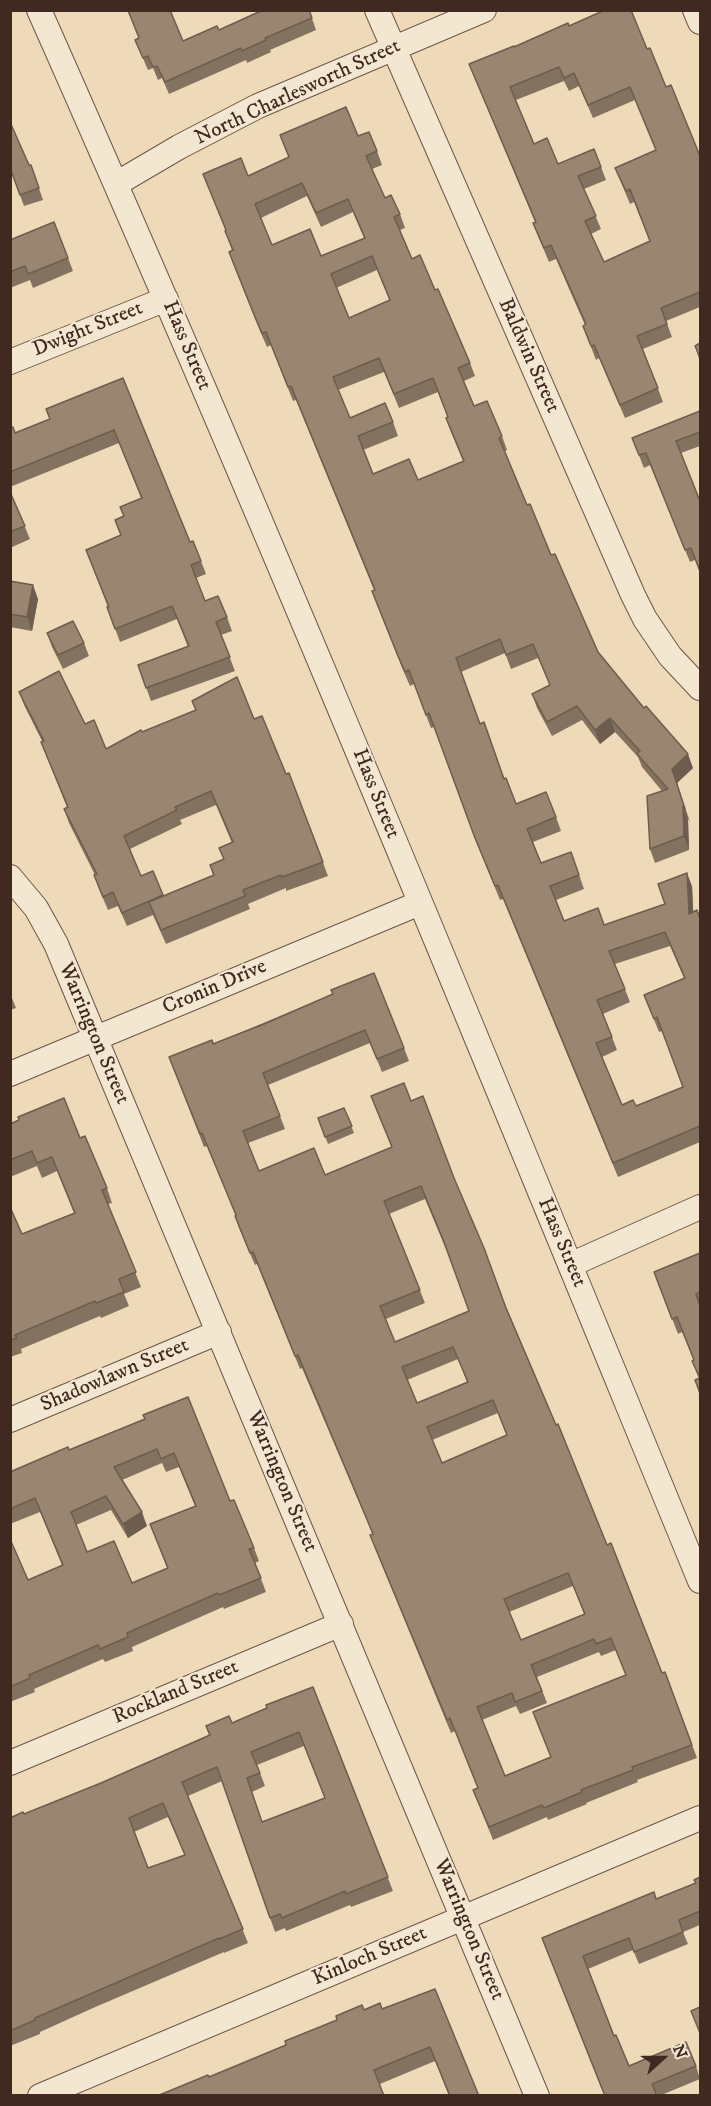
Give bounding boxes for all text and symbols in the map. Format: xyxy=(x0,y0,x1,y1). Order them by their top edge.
street label: North Charlesworth Street xyxy=(191,34,405,152)
street label: Baldwin Street xyxy=(492,295,564,417)
street label: Dwight Street xyxy=(29,297,147,363)
street label: Hass Street xyxy=(156,297,216,395)
street label: Hass Street xyxy=(346,745,404,843)
street label: Cronin Drive xyxy=(159,955,271,1021)
street label: Warrington Street xyxy=(52,959,134,1109)
street label: Hass Street xyxy=(531,1194,591,1292)
street label: Shadowlawn Street xyxy=(37,1333,193,1419)
street label: Warrington Street xyxy=(240,1407,322,1557)
street label: Rockland Street xyxy=(109,1655,243,1731)
street label: Warrington Street xyxy=(427,1855,509,2005)
street label: Kinloch Street xyxy=(309,1922,431,1992)
north arrow xyxy=(633,2028,693,2088)
text: N xyxy=(668,2042,691,2061)

